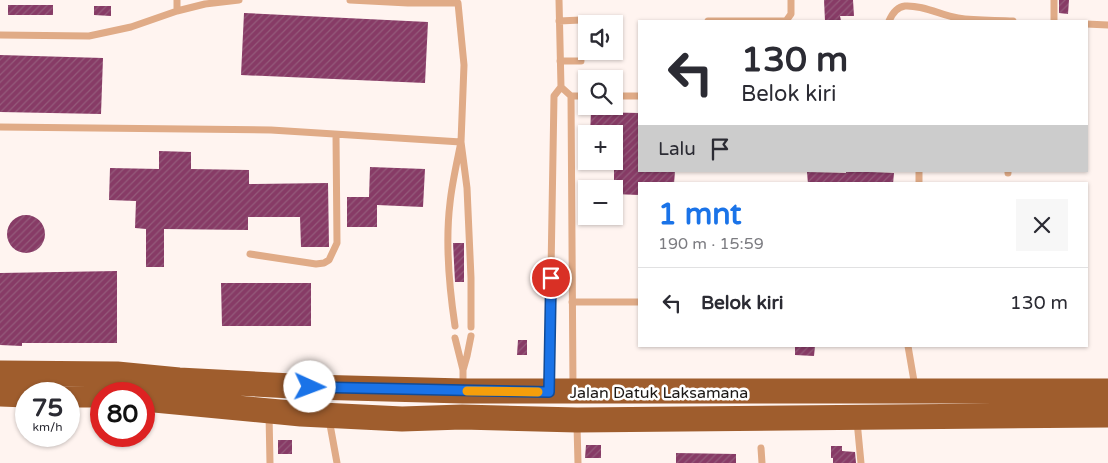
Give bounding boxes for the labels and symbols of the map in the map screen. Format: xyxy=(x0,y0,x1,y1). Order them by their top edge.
pin xyxy=(530,257,572,299)
position arrow xyxy=(283,360,335,412)
speed limit sign: 80 xyxy=(90,382,155,447)
street label: Jalan Datuk Laksamana xyxy=(570,383,748,403)

